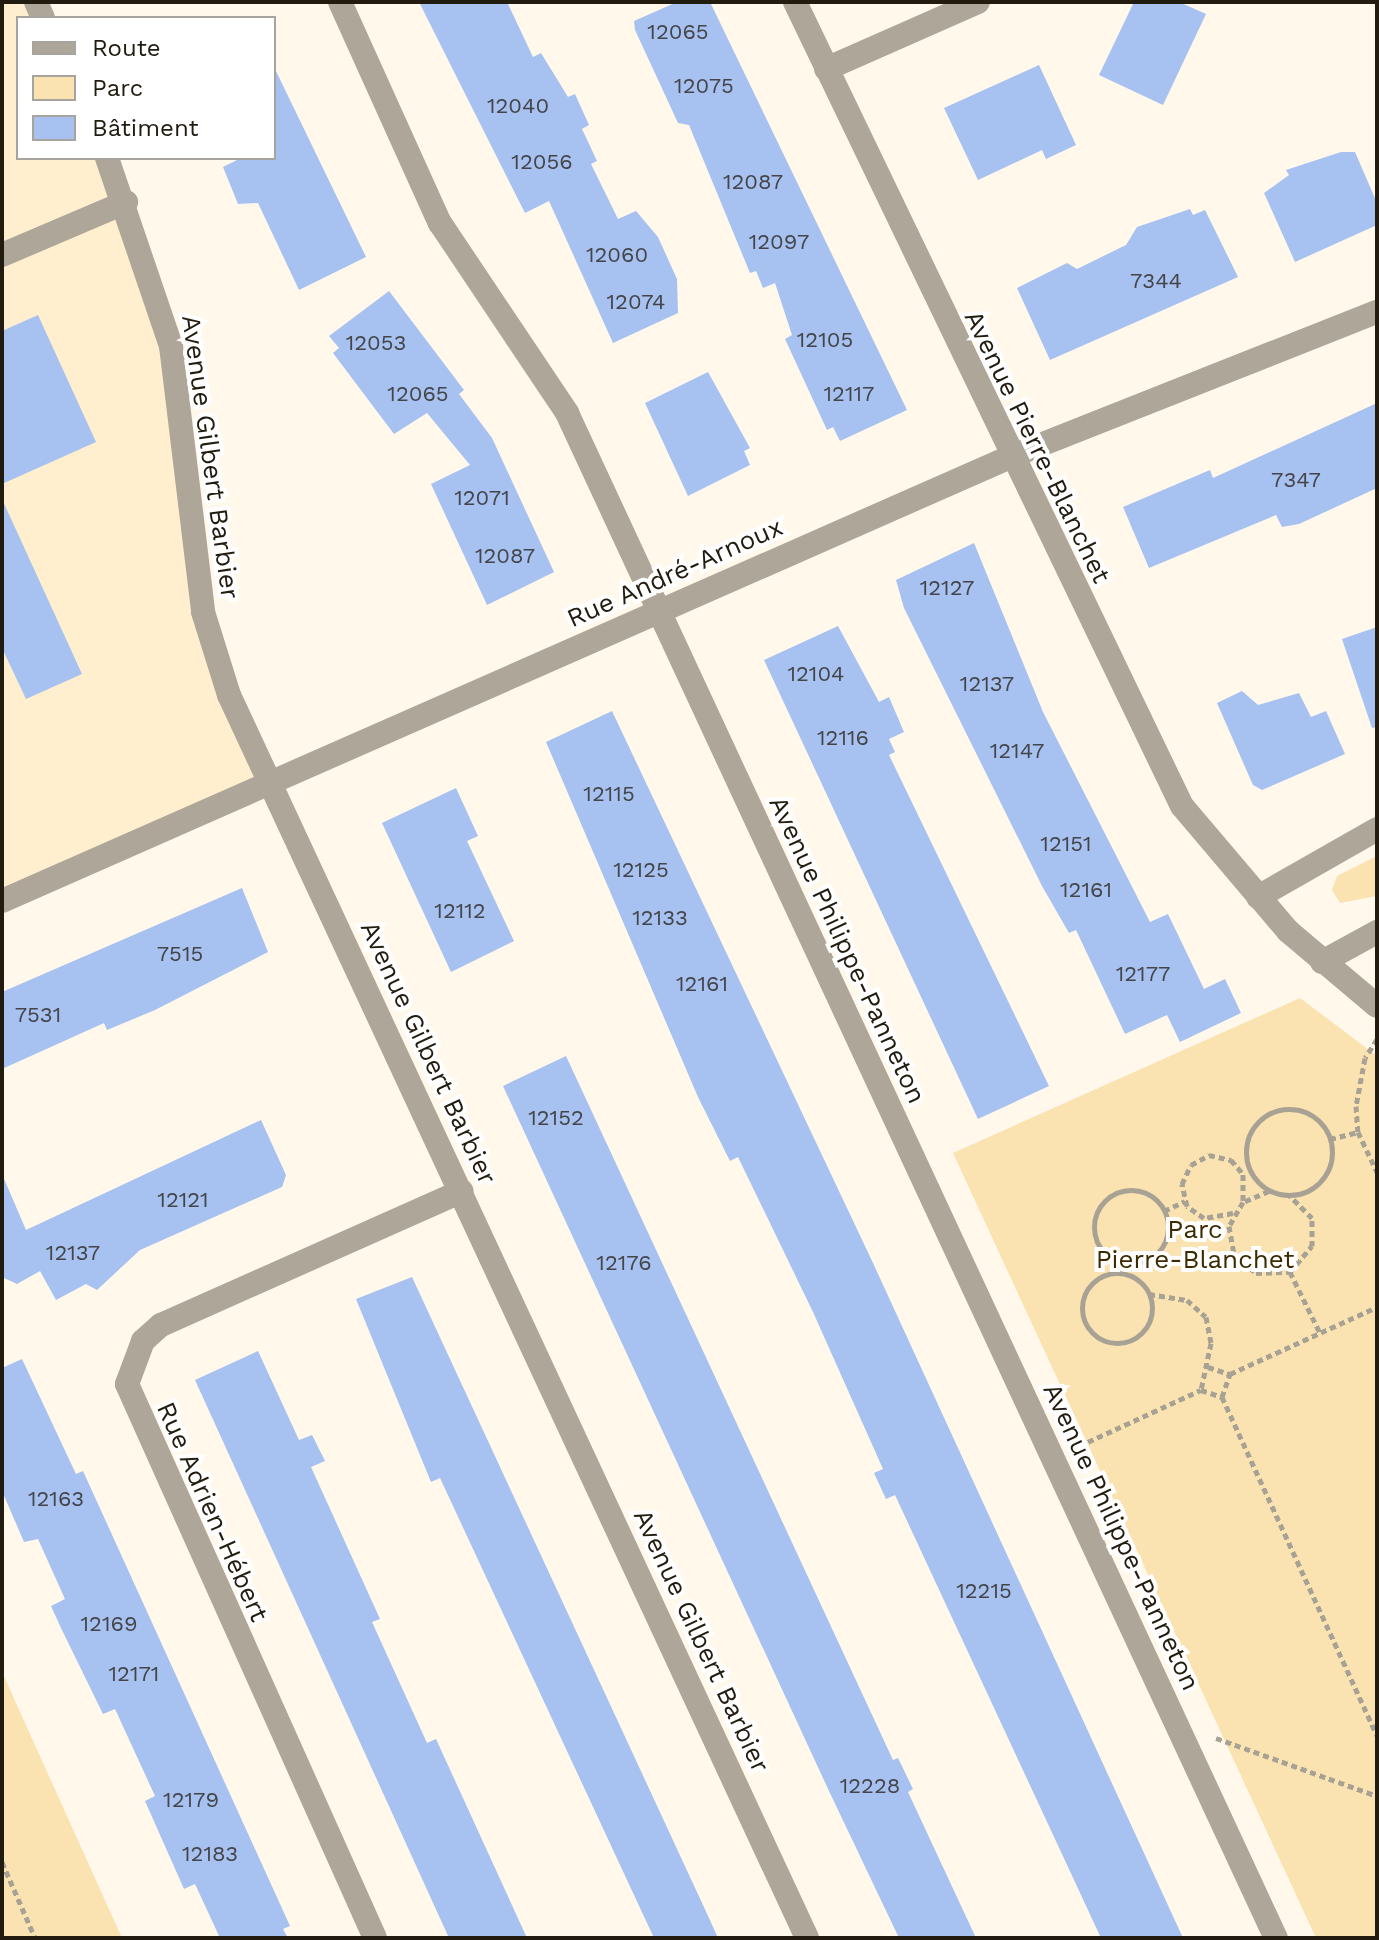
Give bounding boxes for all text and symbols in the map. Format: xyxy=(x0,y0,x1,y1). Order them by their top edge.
legend xyxy=(16,16,276,160)
house number: 12065 xyxy=(647,19,709,45)
text: Route xyxy=(92,34,161,62)
house number: 12075 xyxy=(674,73,734,99)
text: Parc xyxy=(92,74,143,102)
house number: 12040 xyxy=(487,93,549,119)
text: Bâtiment xyxy=(92,114,199,142)
house number: 12056 xyxy=(511,149,573,175)
house number: 12087 xyxy=(723,169,783,195)
house number: 12097 xyxy=(749,229,809,255)
house number: 12060 xyxy=(586,242,648,268)
house number: 7344 xyxy=(1130,268,1182,294)
house number: 12074 xyxy=(607,289,665,315)
street label: Avenue Pierre-Blanchet xyxy=(957,306,1117,588)
street label: Avenue Gilbert Barbier xyxy=(175,313,245,601)
house number: 12105 xyxy=(797,327,853,353)
house number: 12053 xyxy=(346,330,406,356)
house number: 12065 xyxy=(387,381,449,407)
house number: 12117 xyxy=(824,381,874,407)
house number: 7347 xyxy=(1271,467,1321,493)
house number: 12071 xyxy=(454,485,510,511)
street label: Rue André-Arnoux xyxy=(562,511,788,635)
house number: 12087 xyxy=(475,543,535,569)
house number: 12127 xyxy=(920,575,974,601)
house number: 12104 xyxy=(787,661,845,687)
house number: 12137 xyxy=(960,671,1014,697)
house number: 12116 xyxy=(817,725,869,751)
house number: 12147 xyxy=(990,738,1044,764)
house number: 12115 xyxy=(583,781,635,807)
street label: Avenue Philippe-Panneton xyxy=(762,791,932,1109)
house number: 12151 xyxy=(1040,831,1092,857)
house number: 12125 xyxy=(613,857,669,883)
house number: 12161 xyxy=(1060,877,1112,903)
house number: 12112 xyxy=(434,898,486,924)
house number: 12133 xyxy=(632,905,688,931)
street label: Avenue Gilbert Barbier xyxy=(353,917,503,1189)
house number: 7515 xyxy=(157,941,203,967)
house number: 12177 xyxy=(1116,961,1170,987)
house number: 12161 xyxy=(676,971,728,997)
house number: 7531 xyxy=(15,1002,61,1028)
house number: 12152 xyxy=(528,1105,584,1131)
house number: 12121 xyxy=(157,1187,209,1213)
park label: Parc Pierre-Blanchet xyxy=(1096,1214,1294,1276)
house number: 12137 xyxy=(46,1240,100,1266)
house number: 12176 xyxy=(596,1250,652,1276)
street label: Avenue Philippe-Panneton xyxy=(1036,1378,1206,1696)
street label: Rue Adrien-Hébert xyxy=(149,1397,275,1627)
house number: 12163 xyxy=(28,1486,84,1512)
street label: Avenue Gilbert Barbier xyxy=(626,1505,776,1777)
house number: 12215 xyxy=(956,1578,1012,1604)
house number: 12169 xyxy=(81,1611,137,1637)
house number: 12171 xyxy=(109,1661,159,1687)
house number: 12228 xyxy=(840,1773,900,1799)
house number: 12179 xyxy=(163,1787,219,1813)
house number: 12183 xyxy=(182,1841,238,1867)

